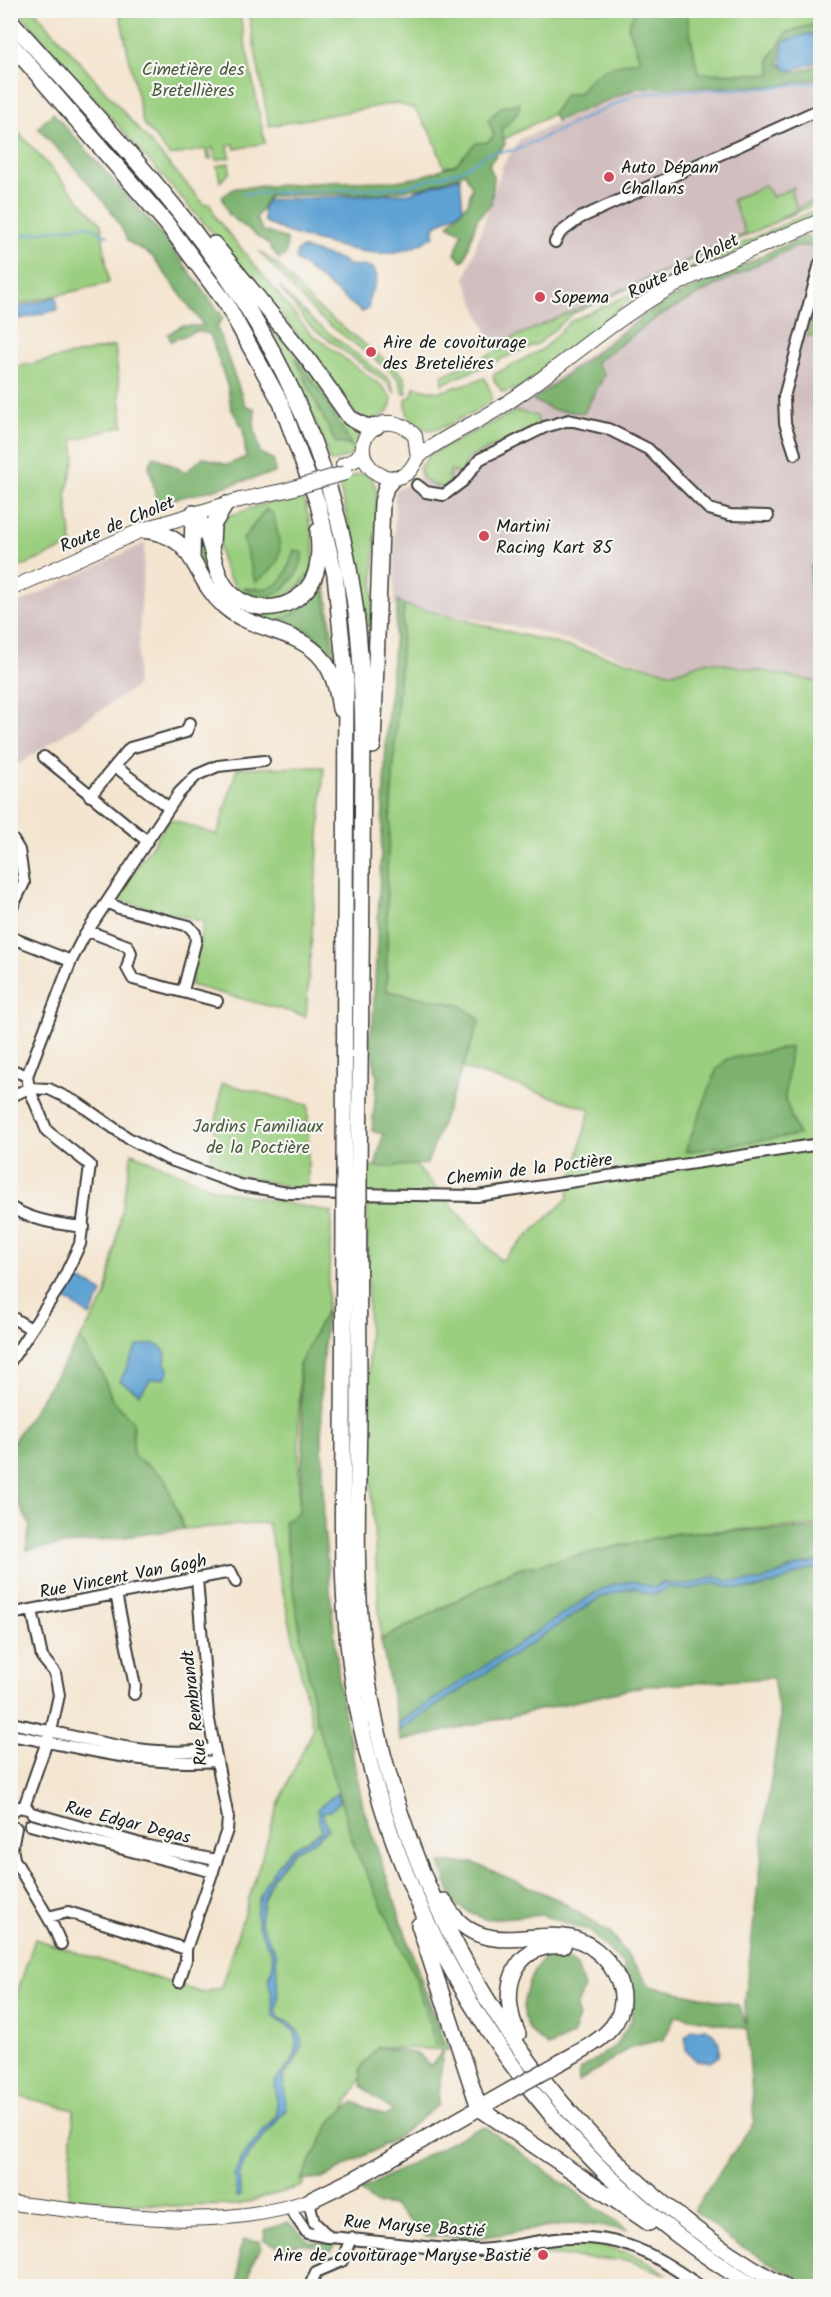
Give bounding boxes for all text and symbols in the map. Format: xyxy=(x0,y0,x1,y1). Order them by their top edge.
park label: Cimetière des Bretellières xyxy=(142,56,245,106)
place label: Auto Dépann Challans xyxy=(621,154,719,204)
marker: Auto Dépann Challans xyxy=(602,170,616,184)
street label: Route de Cholet xyxy=(623,226,746,308)
place label: Sopema xyxy=(552,284,609,313)
marker: Sopema xyxy=(533,290,547,304)
place label: Aire de covoiturage des Breteliéres xyxy=(383,329,527,379)
marker: Aire de covoiturage des Breteliéres xyxy=(364,345,378,359)
street label: Route de Cholet xyxy=(56,489,180,562)
place label: Martini Racing Kart 85 xyxy=(496,513,614,563)
marker: Martini Racing Kart 85 xyxy=(477,529,491,543)
park label: Jardins Familiaux de la Poctière xyxy=(193,1113,324,1163)
street label: Chemin de la Poctière xyxy=(444,1146,614,1195)
street label: Rue Vincent Van Gogh xyxy=(37,1547,209,1608)
street label: Rue Rembrandt xyxy=(174,1647,217,1768)
street label: Rue Edgar Degas xyxy=(62,1794,194,1853)
street label: Rue Maryse Bastié xyxy=(342,2208,486,2247)
place label: Aire de covoiturage Maryse Bastié xyxy=(273,2242,532,2271)
marker: Aire de covoiturage Maryse Bastié xyxy=(536,2248,550,2262)

